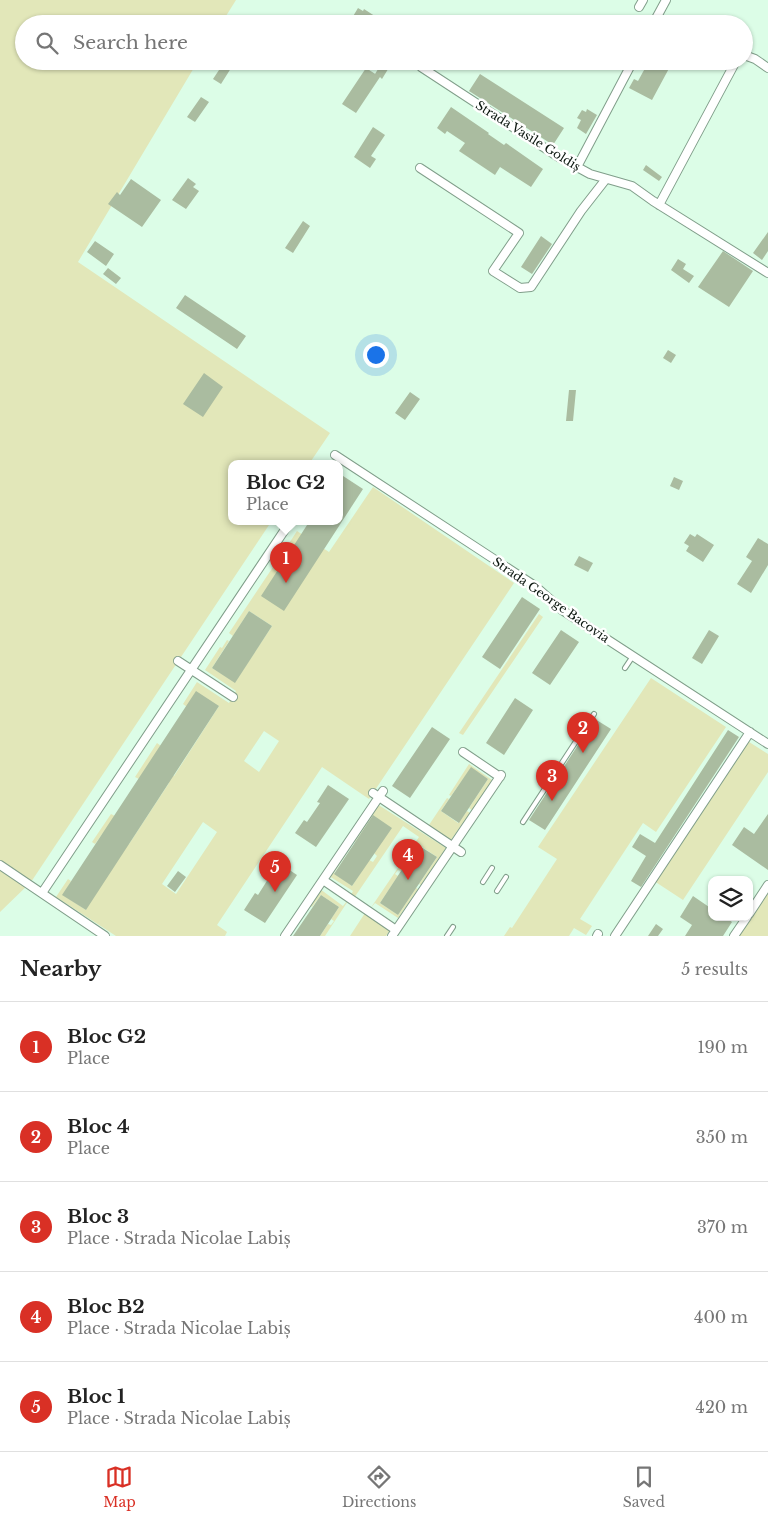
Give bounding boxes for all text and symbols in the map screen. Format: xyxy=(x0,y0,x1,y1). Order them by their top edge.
search box xyxy=(15,15,753,70)
icon: search xyxy=(33,29,61,57)
text: Search here xyxy=(73,31,188,54)
street label: Strada Vasile Goldiș xyxy=(473,97,583,175)
your location xyxy=(363,342,389,368)
popup xyxy=(228,460,343,525)
text: Bloc G2 xyxy=(246,471,325,494)
text: Place xyxy=(246,494,289,514)
pin: 1 xyxy=(270,542,302,583)
street label: Strada George Bacovia xyxy=(490,554,613,646)
pin: 2 xyxy=(567,712,599,753)
pin: 3 xyxy=(536,760,568,801)
pin: 4 xyxy=(392,839,424,880)
pin: 5 xyxy=(259,851,291,892)
map controls xyxy=(708,876,753,921)
button: layers xyxy=(708,876,753,921)
text: Nearby xyxy=(20,956,101,982)
text: 5 results xyxy=(681,959,748,979)
text: Bloc G2 xyxy=(67,1025,146,1048)
text: 1 xyxy=(33,1037,39,1057)
text: 190 m xyxy=(697,1037,748,1057)
text: Place xyxy=(67,1048,110,1068)
text: Bloc 4 xyxy=(67,1115,130,1138)
text: 2 xyxy=(31,1127,41,1147)
text: 350 m xyxy=(696,1127,748,1147)
text: Place xyxy=(67,1138,110,1158)
text: Bloc 3 xyxy=(67,1205,129,1228)
text: 3 xyxy=(31,1217,41,1237)
text: 370 m xyxy=(697,1217,748,1237)
text: Place · Strada Nicolae Labiș xyxy=(67,1228,291,1248)
text: Bloc B2 xyxy=(67,1295,145,1318)
text: 4 xyxy=(31,1307,41,1327)
text: 400 m xyxy=(694,1307,748,1327)
text: Place · Strada Nicolae Labiș xyxy=(67,1318,291,1338)
text: Bloc 1 xyxy=(67,1385,125,1408)
text: 5 xyxy=(31,1397,41,1417)
text: 420 m xyxy=(696,1397,748,1417)
text: Place · Strada Nicolae Labiș xyxy=(67,1408,291,1428)
tab: Map xyxy=(103,1463,136,1511)
tab: Directions xyxy=(342,1463,416,1511)
tab: Saved xyxy=(623,1463,665,1511)

